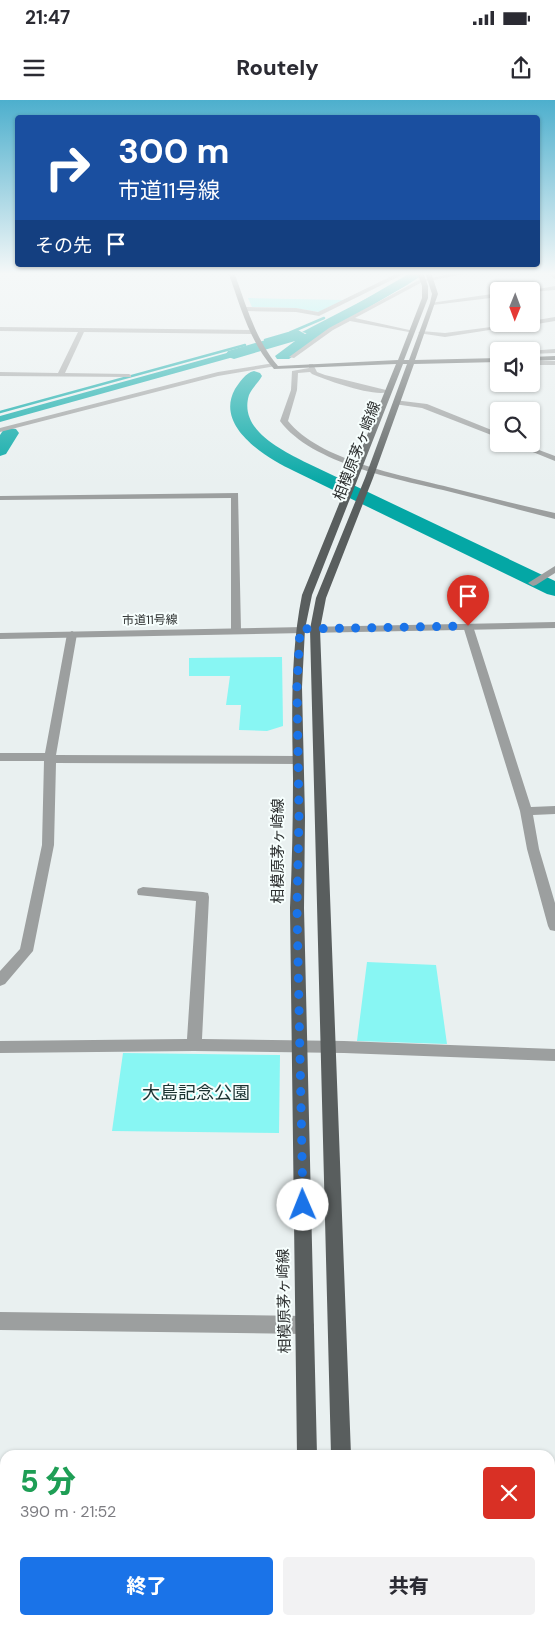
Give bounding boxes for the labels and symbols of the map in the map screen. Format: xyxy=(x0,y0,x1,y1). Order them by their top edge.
north arrow xyxy=(490,282,540,332)
street label: 相模原茅ヶ崎線 xyxy=(329,398,385,504)
pin xyxy=(447,575,489,626)
street label: 市道11号線 xyxy=(122,612,178,628)
street label: 相模原茅ヶ崎線 xyxy=(268,798,288,904)
park label: 大島記念公園 xyxy=(142,1081,250,1105)
position arrow xyxy=(276,1178,328,1230)
street label: 相模原茅ヶ崎線 xyxy=(273,1248,295,1354)

